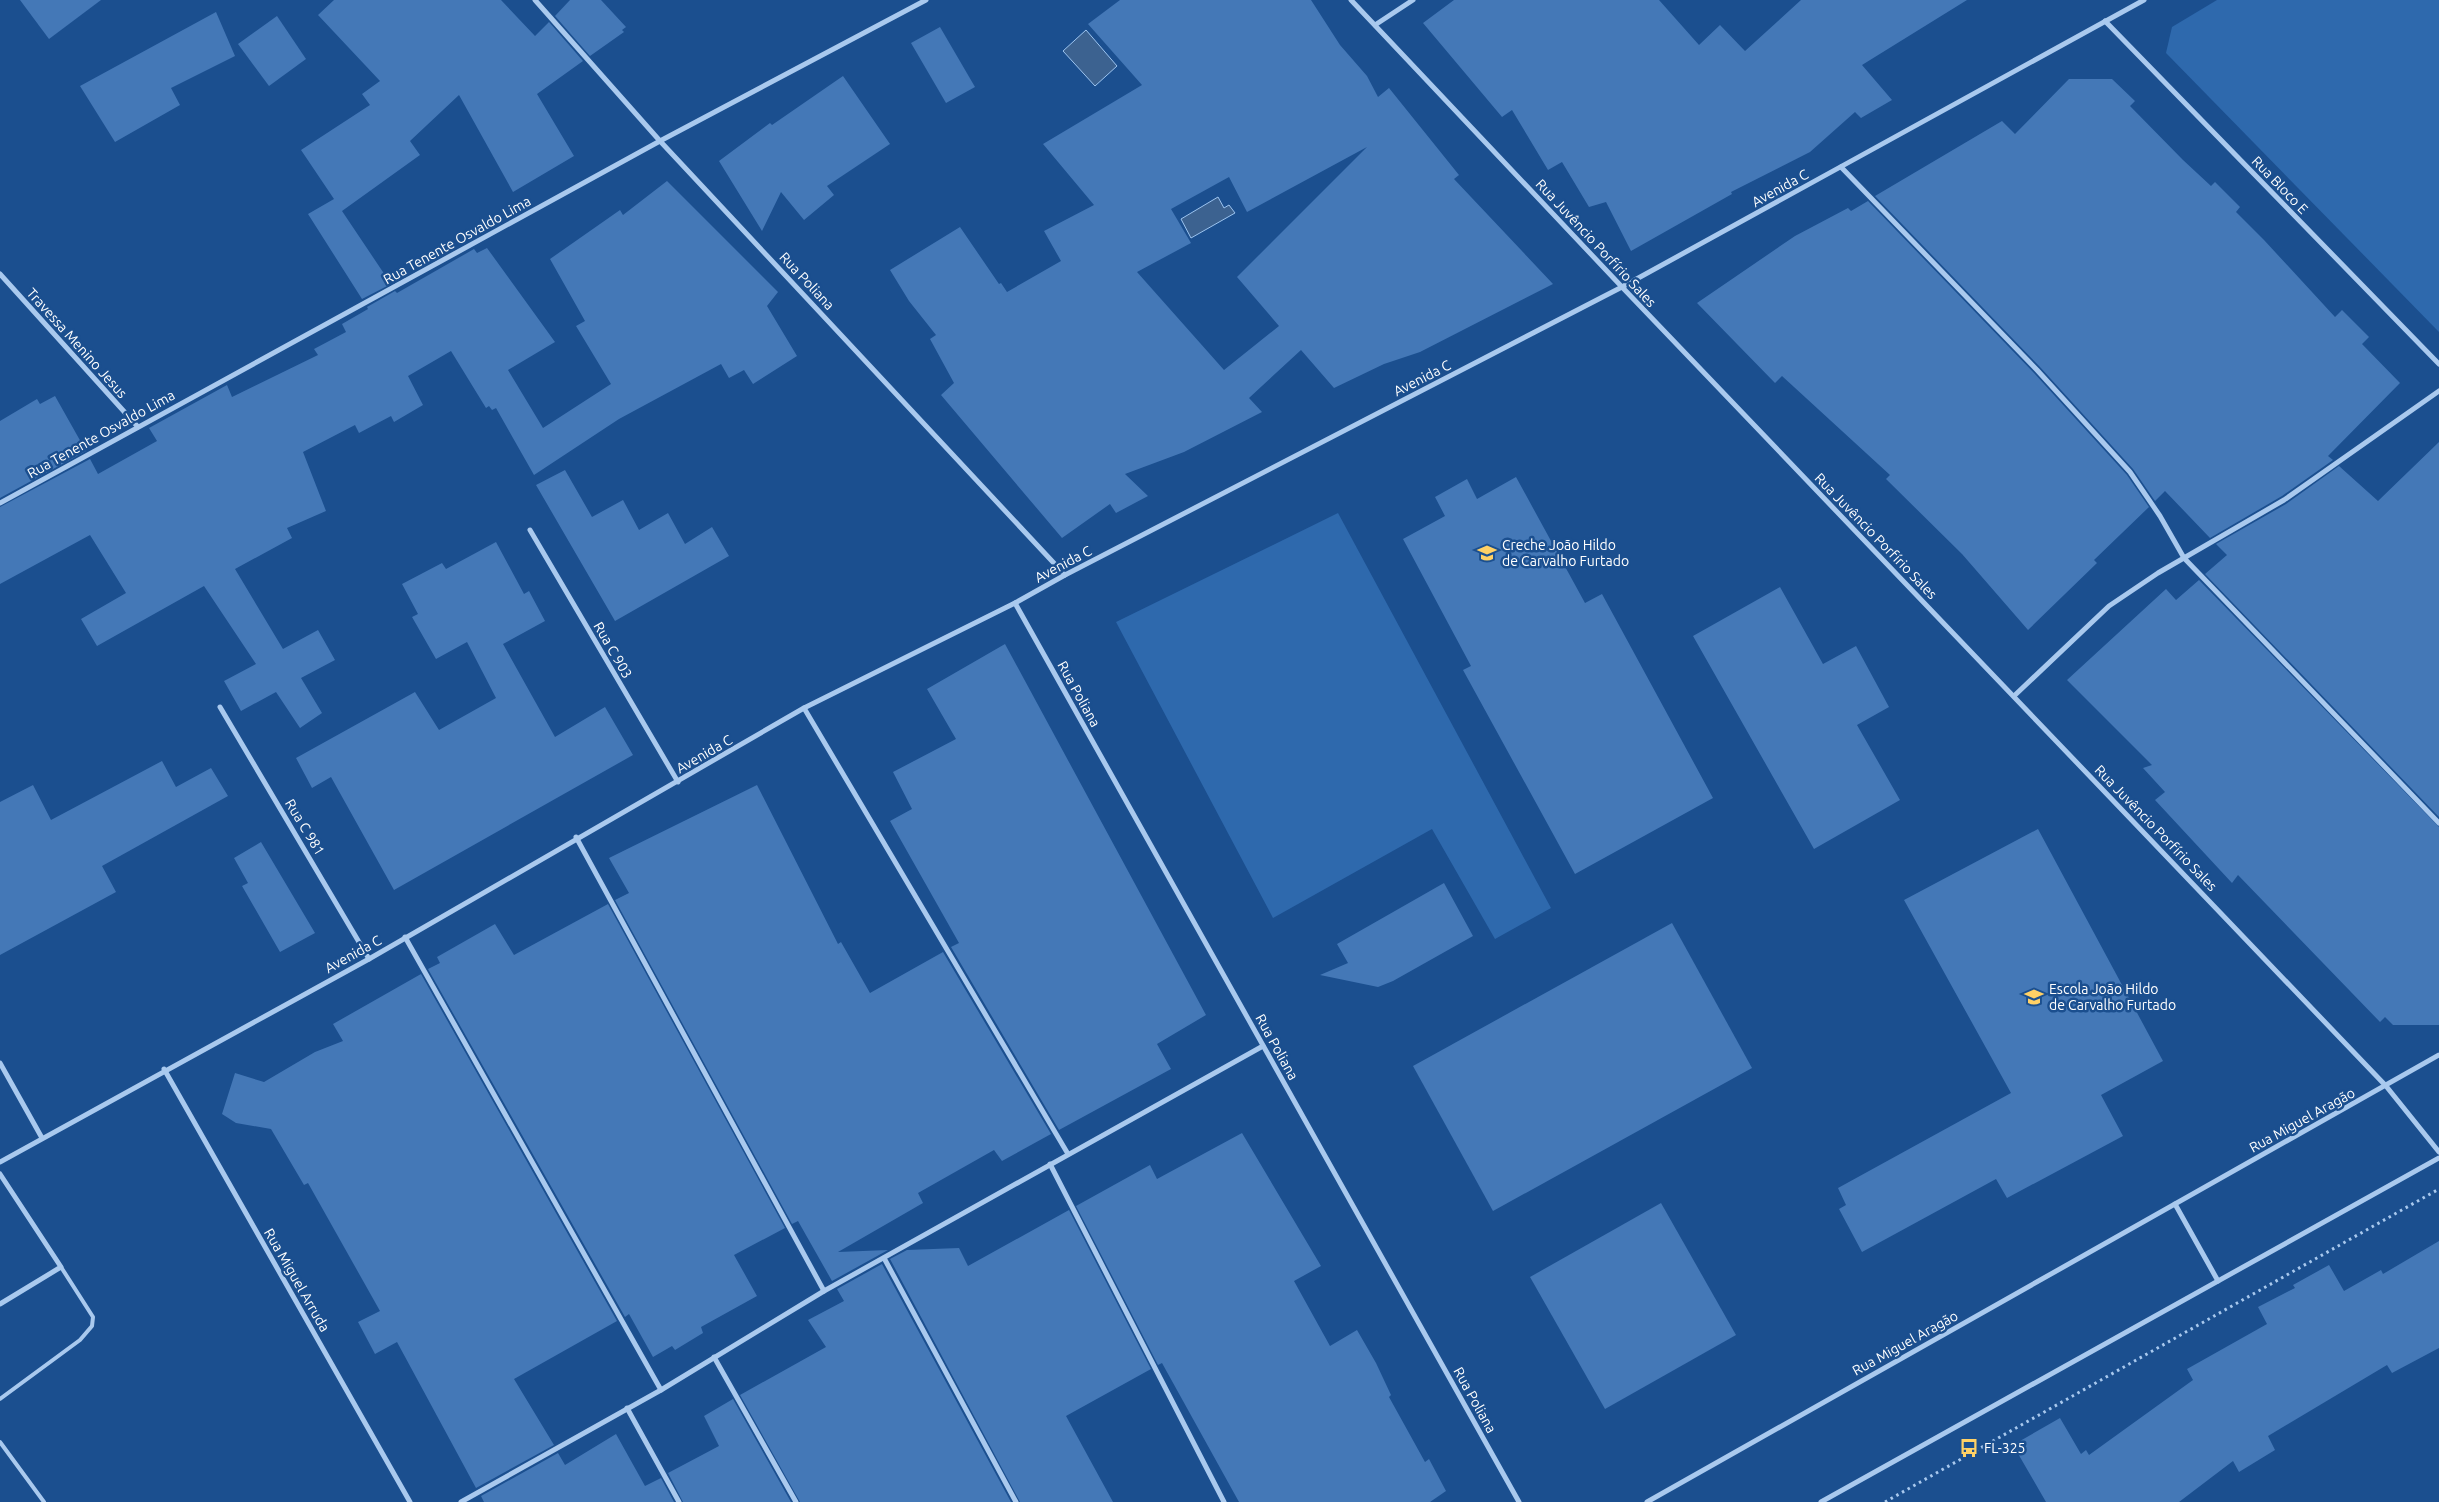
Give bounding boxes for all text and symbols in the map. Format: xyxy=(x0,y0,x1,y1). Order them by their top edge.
street label: Rua Bloco E xyxy=(2249,153,2311,217)
street label: Avenida C xyxy=(1749,166,1811,210)
street label: Rua Juvêncio Porfírio Sales xyxy=(1533,176,1659,310)
street label: Rua Tenente Osvaldo Lima xyxy=(380,193,534,287)
street label: Rua Poliana xyxy=(776,249,838,313)
street label: Travessa Menino Jesus xyxy=(23,285,131,401)
street label: Avenida C xyxy=(1391,357,1454,399)
street label: Rua Tenente Osvaldo Lima xyxy=(24,387,178,481)
street label: Rua Juvêncio Porfírio Sales xyxy=(1812,470,1940,602)
place label: Creche João Hildo de Carvalho Furtado xyxy=(1502,537,1629,569)
street label: Avenida C xyxy=(1032,542,1094,586)
school or university icon: Creche João Hildo de Carvalho Furtado xyxy=(1476,542,1498,564)
street label: Rua C 903 xyxy=(590,619,636,681)
street label: Rua Poliana xyxy=(1054,658,1104,730)
street label: Avenida C xyxy=(673,731,735,776)
street label: Rua Juvêncio Porfírio Sales xyxy=(2092,762,2220,894)
street label: Rua C 981 xyxy=(282,796,328,858)
street label: Avenida C xyxy=(322,932,384,976)
place label: Escola João Hildo de Carvalho Furtado xyxy=(2049,981,2176,1013)
school or university icon: Escola João Hildo de Carvalho Furtado xyxy=(2023,986,2045,1008)
street label: Rua Poliana xyxy=(1252,1011,1302,1083)
street label: Rua Miguel Aragão xyxy=(2246,1084,2358,1156)
street label: Rua Miguel Arruda xyxy=(261,1226,333,1334)
street label: Rua Miguel Aragão xyxy=(1849,1307,1961,1379)
street label: Rua Poliana xyxy=(1450,1364,1500,1436)
bus stop icon: FL-325 xyxy=(1958,1437,1980,1459)
place label: FL-325 xyxy=(1984,1440,2025,1456)

